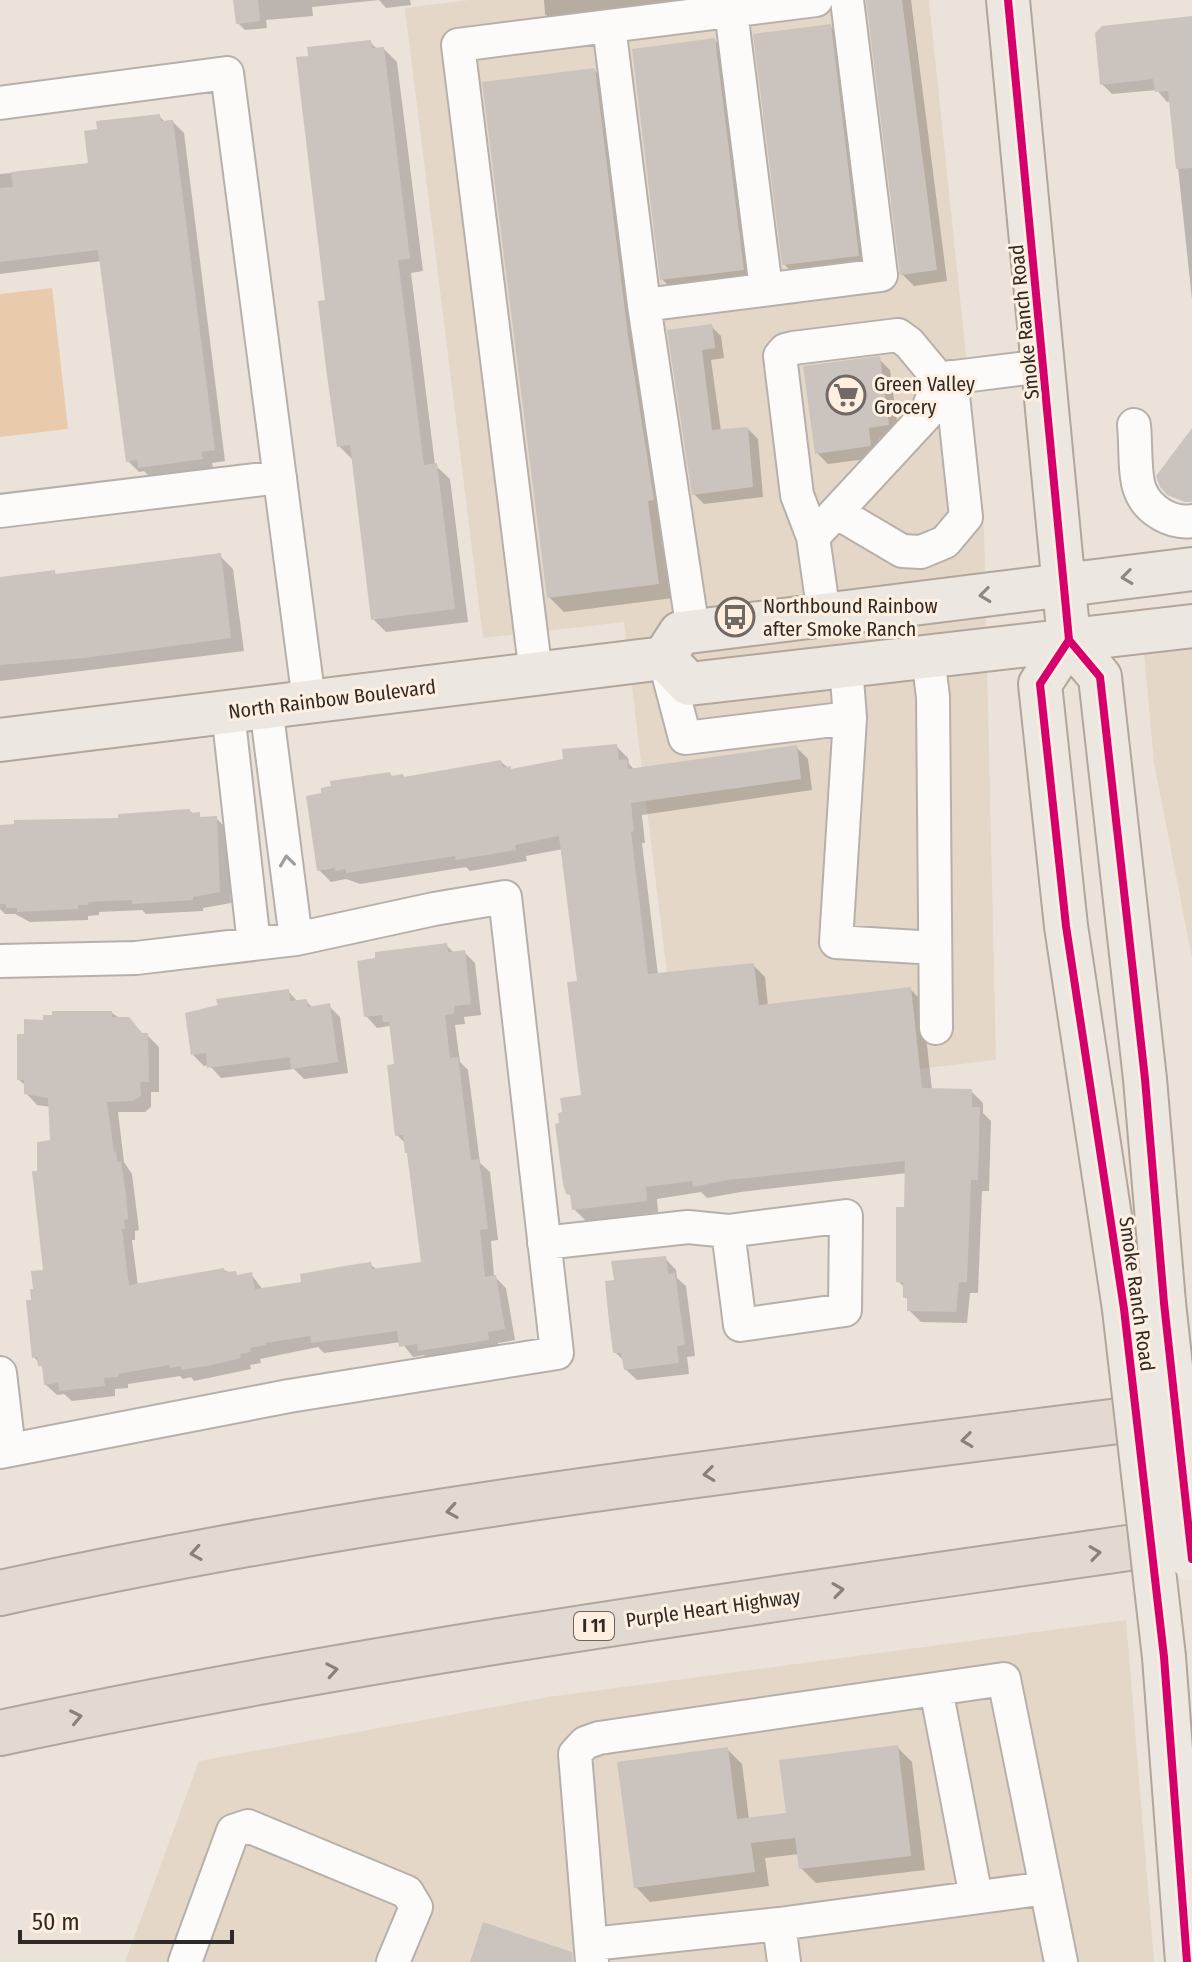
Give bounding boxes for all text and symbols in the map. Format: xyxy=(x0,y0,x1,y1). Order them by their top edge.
street label: Smoke Ranch Road xyxy=(1004,243,1044,401)
place label: Green Valley Grocery xyxy=(874,372,975,419)
supermarket icon: Green Valley Grocery xyxy=(825,374,867,416)
one-way arrow xyxy=(1120,569,1133,586)
one-way arrow xyxy=(978,586,992,603)
place label: Northbound Rainbow after Smoke Ranch xyxy=(763,594,938,641)
bus stop icon: Northbound Rainbow after Smoke Ranch xyxy=(714,596,756,638)
street label: North Rainbow Boulevard xyxy=(227,674,437,724)
one-way arrow xyxy=(278,855,295,868)
street label: Smoke Ranch Road xyxy=(1114,1215,1160,1373)
one-way arrow xyxy=(960,1432,973,1449)
one-way arrow xyxy=(703,1465,716,1482)
one-way arrow xyxy=(445,1502,459,1519)
one-way arrow xyxy=(189,1544,202,1561)
one-way arrow xyxy=(1088,1545,1102,1562)
one-way arrow xyxy=(831,1582,844,1599)
street label: Purple Heart Highway xyxy=(624,1584,802,1632)
road number: I 11 xyxy=(574,1612,614,1640)
one-way arrow xyxy=(325,1663,339,1680)
one-way arrow xyxy=(69,1709,83,1726)
scale bar xyxy=(20,1894,232,1944)
text: 50 m xyxy=(32,1908,80,1936)

